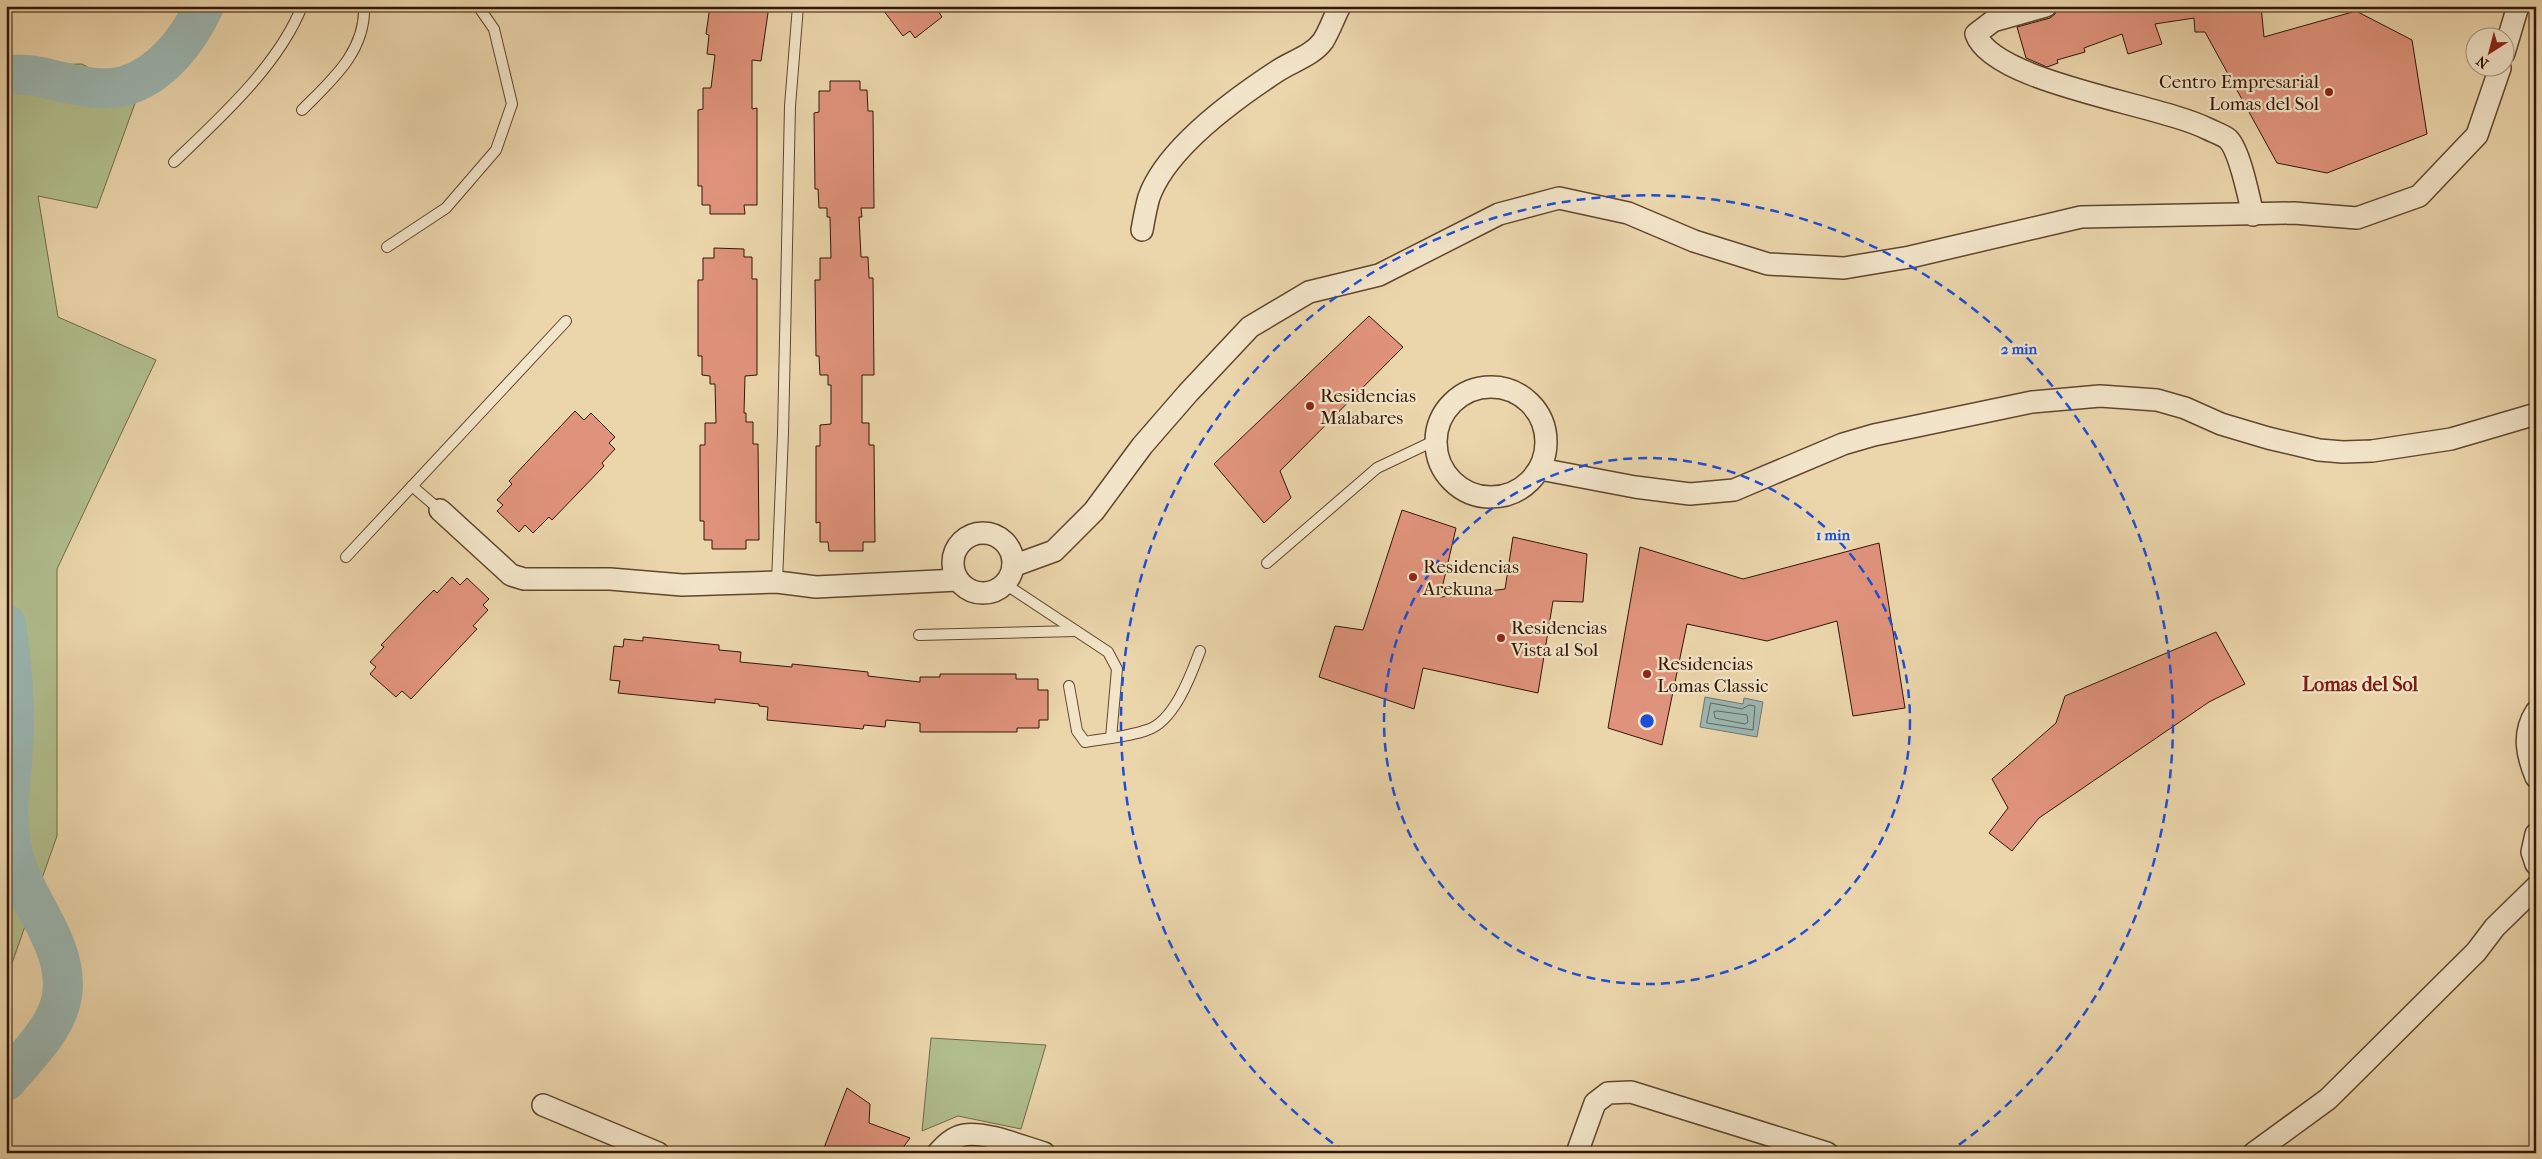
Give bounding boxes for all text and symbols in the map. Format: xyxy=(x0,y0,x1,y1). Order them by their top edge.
north arrow xyxy=(2464,28,2514,78)
text: N xyxy=(2473,52,2492,72)
place label: Centro Empresarial Lomas del Sol xyxy=(2159,71,2319,115)
marker: Centro Empresarial Lomas del Sol xyxy=(2323,86,2335,98)
text: 2 min xyxy=(2001,340,2038,358)
place label: Residencias Malabares xyxy=(1320,385,1416,429)
marker: Residencias Malabares xyxy=(1304,400,1316,412)
text: 1 min xyxy=(1816,526,1850,544)
place label: Residencias Arekuna xyxy=(1422,556,1519,600)
marker: Residencias Arekuna xyxy=(1407,571,1419,583)
place label: Residencias Vista al Sol xyxy=(1510,617,1607,661)
marker: Residencias Vista al Sol xyxy=(1495,632,1507,644)
place label: Residencias Lomas Classic xyxy=(1657,653,1769,697)
marker: Residencias Lomas Classic xyxy=(1641,668,1653,680)
district label: Lomas del Sol xyxy=(2302,673,2419,696)
centre of rings xyxy=(1638,712,1656,730)

